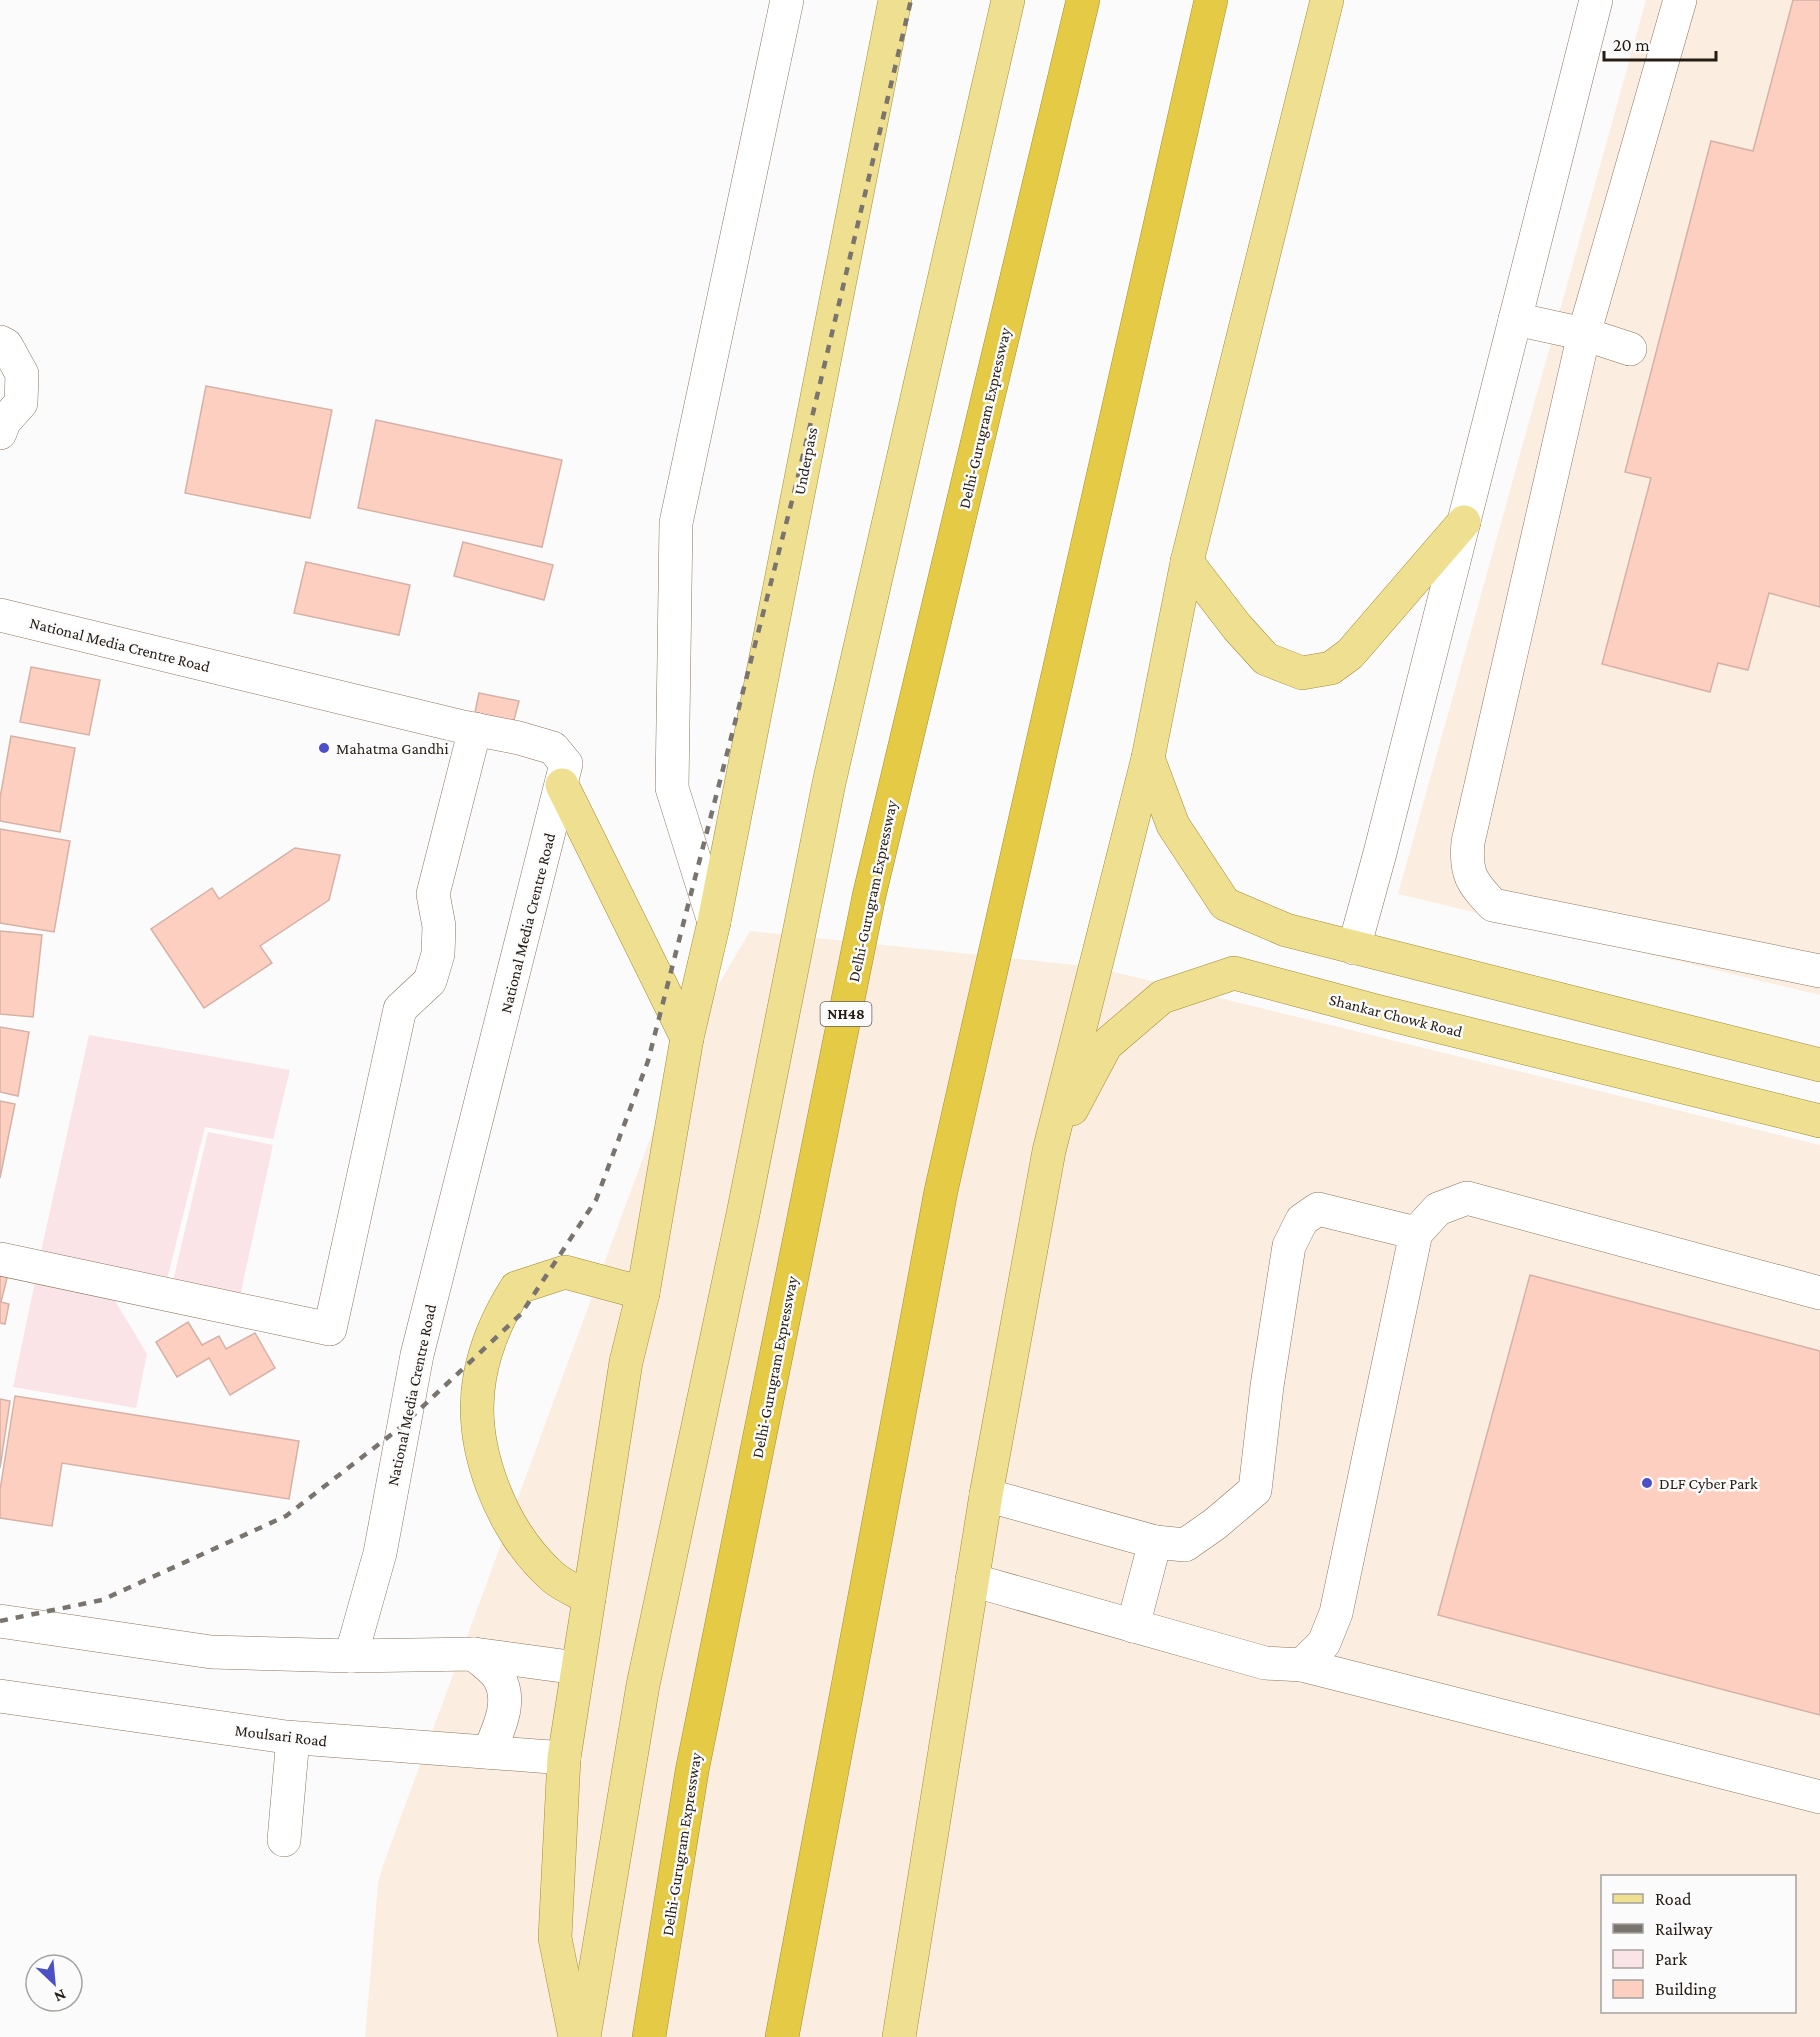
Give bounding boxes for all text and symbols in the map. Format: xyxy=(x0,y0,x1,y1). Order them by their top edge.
scale bar xyxy=(1604,24,1716,62)
text: 20 m xyxy=(1613,35,1650,55)
street label: Delhi-Gurugram Expressway xyxy=(955,325,1015,511)
street label: Underpass xyxy=(791,426,821,497)
street label: National Media Crentre Road xyxy=(28,614,212,675)
place label: Mahatma Gandhi xyxy=(336,740,449,757)
marker: Mahatma Gandhi xyxy=(317,741,331,755)
street label: Delhi-Gurugram Expressway xyxy=(845,798,901,984)
street label: National Media Crentre Road xyxy=(497,831,558,1015)
street label: Shankar Chowk Road xyxy=(1328,991,1465,1040)
road number: NH48 xyxy=(820,1002,872,1026)
street label: Delhi-Gurugram Expressway xyxy=(748,1274,802,1460)
street label: National Media Crentre Road xyxy=(384,1302,439,1487)
place label: DLF Cyber Park xyxy=(1659,1475,1758,1493)
marker: DLF Cyber Park xyxy=(1640,1476,1654,1490)
street label: Moulsari Road xyxy=(234,1721,329,1750)
street label: Delhi-Gurugram Expressway xyxy=(659,1751,705,1937)
legend xyxy=(1601,1875,1796,2013)
text: Road xyxy=(1655,1889,1692,1909)
text: Railway xyxy=(1655,1919,1713,1939)
text: Park xyxy=(1655,1949,1687,1969)
north arrow xyxy=(24,1953,84,2013)
text: Building xyxy=(1655,1979,1717,1999)
text: N xyxy=(52,1986,69,2006)

